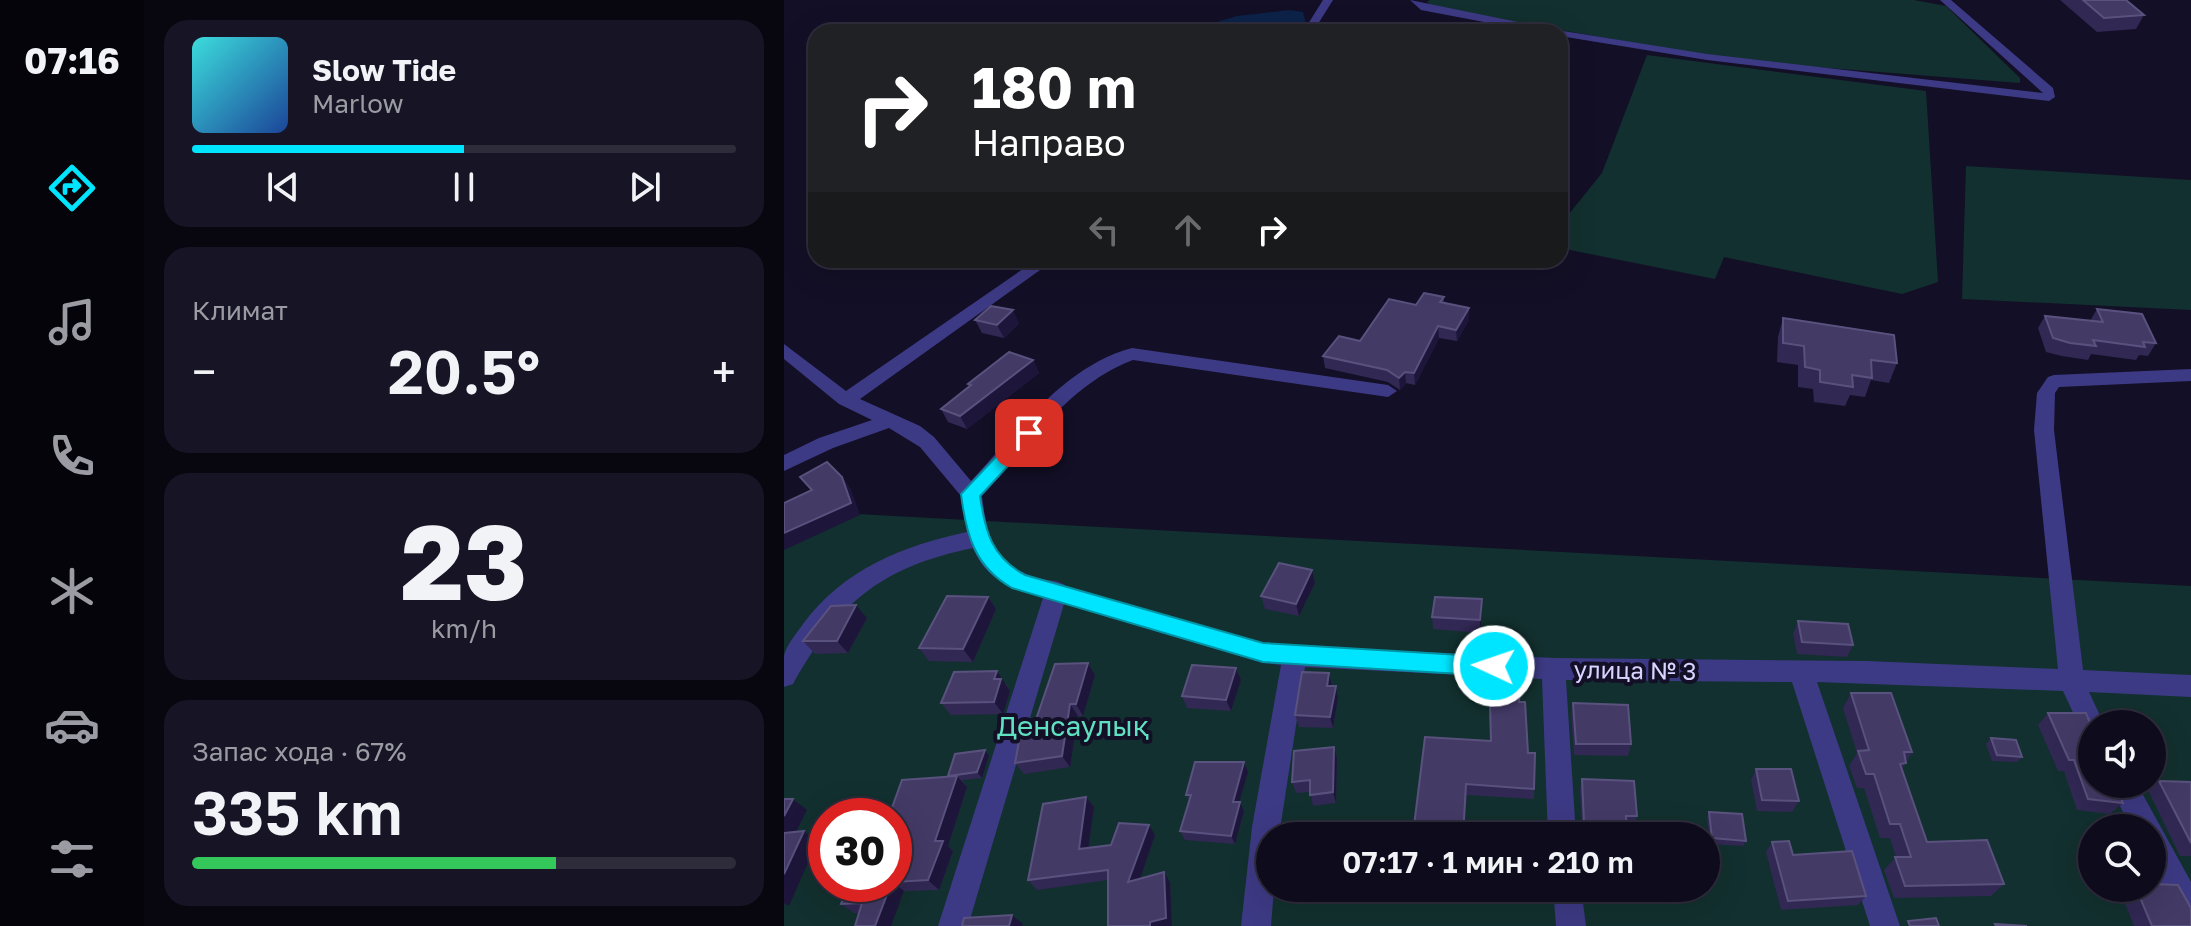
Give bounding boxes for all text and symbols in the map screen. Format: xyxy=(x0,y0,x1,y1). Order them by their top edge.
text: 07:16 xyxy=(24,39,120,82)
text: Slow Tide xyxy=(312,52,456,88)
text: 180 m xyxy=(972,53,1136,120)
icon: right xyxy=(840,56,944,160)
text: Marlow xyxy=(312,88,404,119)
text: Направо xyxy=(972,121,1126,164)
icon: directions xyxy=(44,160,100,216)
icon: previous xyxy=(261,165,305,209)
icon: pause xyxy=(442,165,486,209)
icon: next xyxy=(623,165,667,209)
icon: left xyxy=(1082,208,1126,252)
icon: ahead xyxy=(1166,208,1210,252)
icon: right xyxy=(1250,208,1294,252)
icon: music xyxy=(44,294,100,350)
text: Климат xyxy=(192,295,288,326)
text: 20.5° xyxy=(388,335,540,407)
text: − xyxy=(192,345,216,398)
text: + xyxy=(712,345,736,398)
pin xyxy=(995,399,1063,467)
icon: arrive xyxy=(1007,411,1051,455)
icon: phone xyxy=(44,428,100,484)
text: 23 xyxy=(401,498,527,623)
icon: climate xyxy=(44,563,100,619)
text: km/h xyxy=(431,613,497,644)
position arrow xyxy=(1452,624,1536,708)
street label: улица № 3 xyxy=(1573,654,1697,685)
icon: car xyxy=(44,697,100,753)
park label: Денсаулық xyxy=(997,709,1149,742)
map controls xyxy=(2078,710,2166,902)
button: sound xyxy=(2078,710,2166,798)
text: Запас хода · 67% xyxy=(192,736,406,767)
text: 335 km xyxy=(192,776,402,848)
speed limit sign: 30 xyxy=(808,798,912,902)
button: search xyxy=(2078,814,2166,902)
icon: filters xyxy=(44,831,100,887)
text: 07:17 · 1 мин · 210 m xyxy=(1342,844,1634,880)

